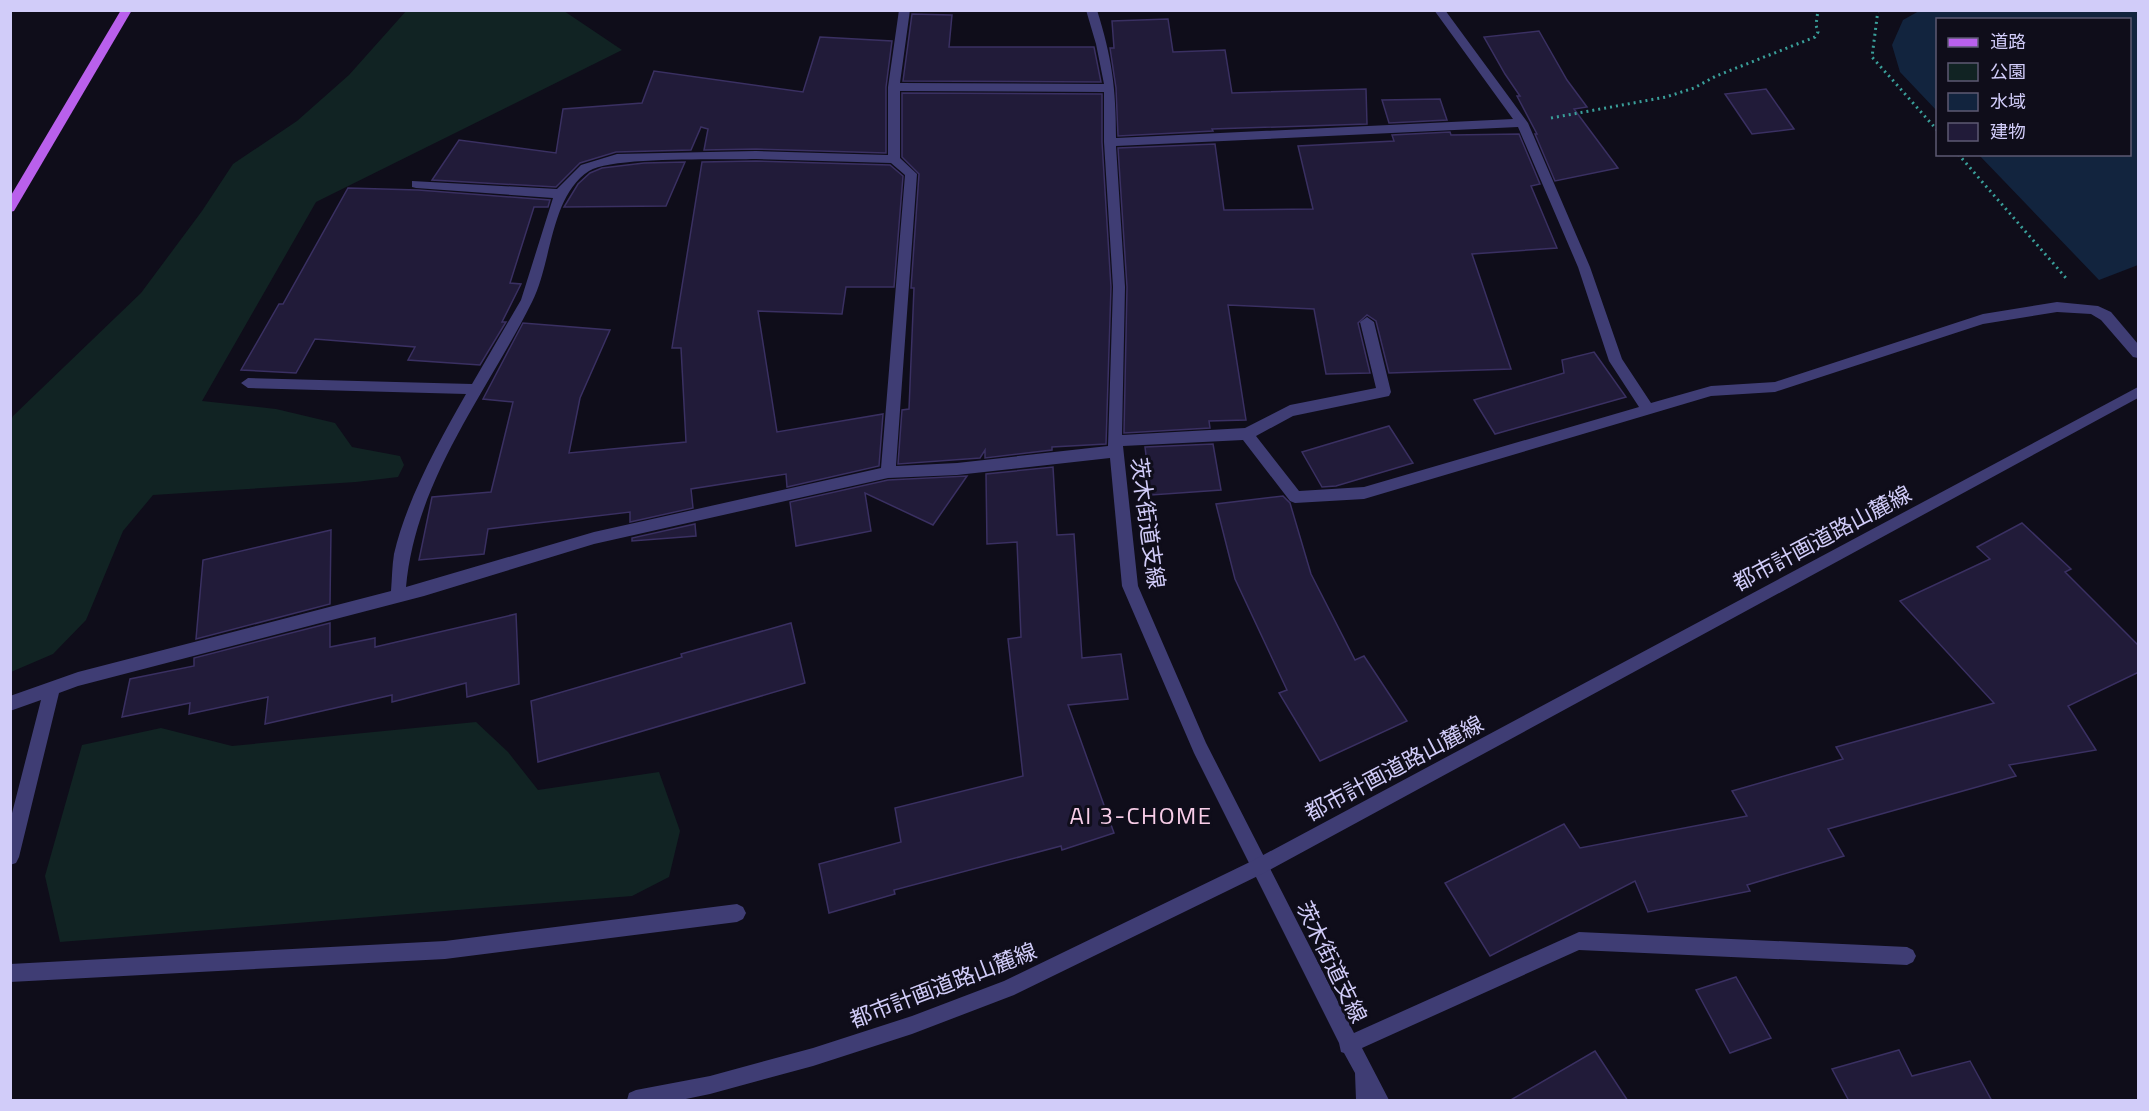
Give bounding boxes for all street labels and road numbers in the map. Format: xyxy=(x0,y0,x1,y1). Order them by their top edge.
street label: 茨木街道支線 xyxy=(1122,455,1174,591)
street label: 都市計画道路山麓線 xyxy=(1727,477,1917,599)
street label: 都市計画道路山麓線 xyxy=(1299,707,1489,829)
street label: 茨木街道支線 xyxy=(1288,895,1376,1029)
street label: 都市計画道路山麓線 xyxy=(844,934,1042,1036)

